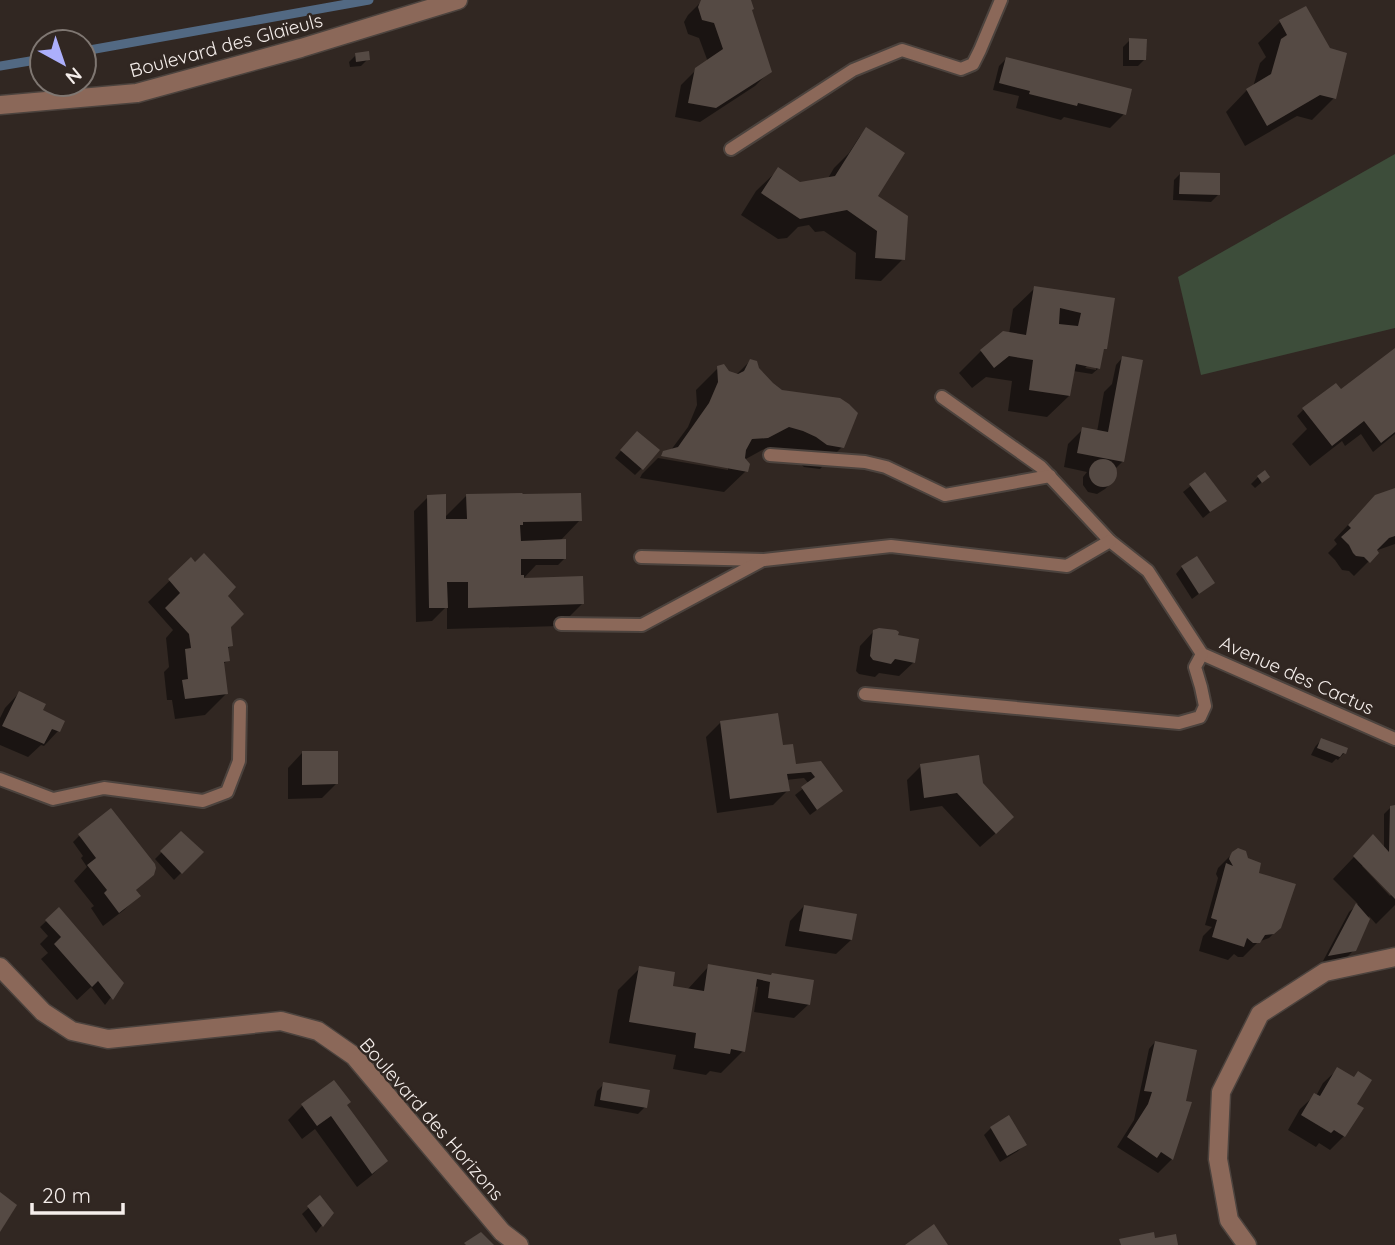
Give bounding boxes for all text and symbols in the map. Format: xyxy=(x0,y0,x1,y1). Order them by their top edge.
street label: Boulevard des Glaïeuls xyxy=(127,8,325,82)
north arrow xyxy=(28,28,98,98)
text: N xyxy=(61,62,87,90)
street label: Avenue des Cactus xyxy=(1216,630,1378,720)
street label: Boulevard des Horizons xyxy=(355,1033,509,1205)
scale bar xyxy=(32,1172,122,1216)
text: 20 m xyxy=(42,1182,91,1208)

